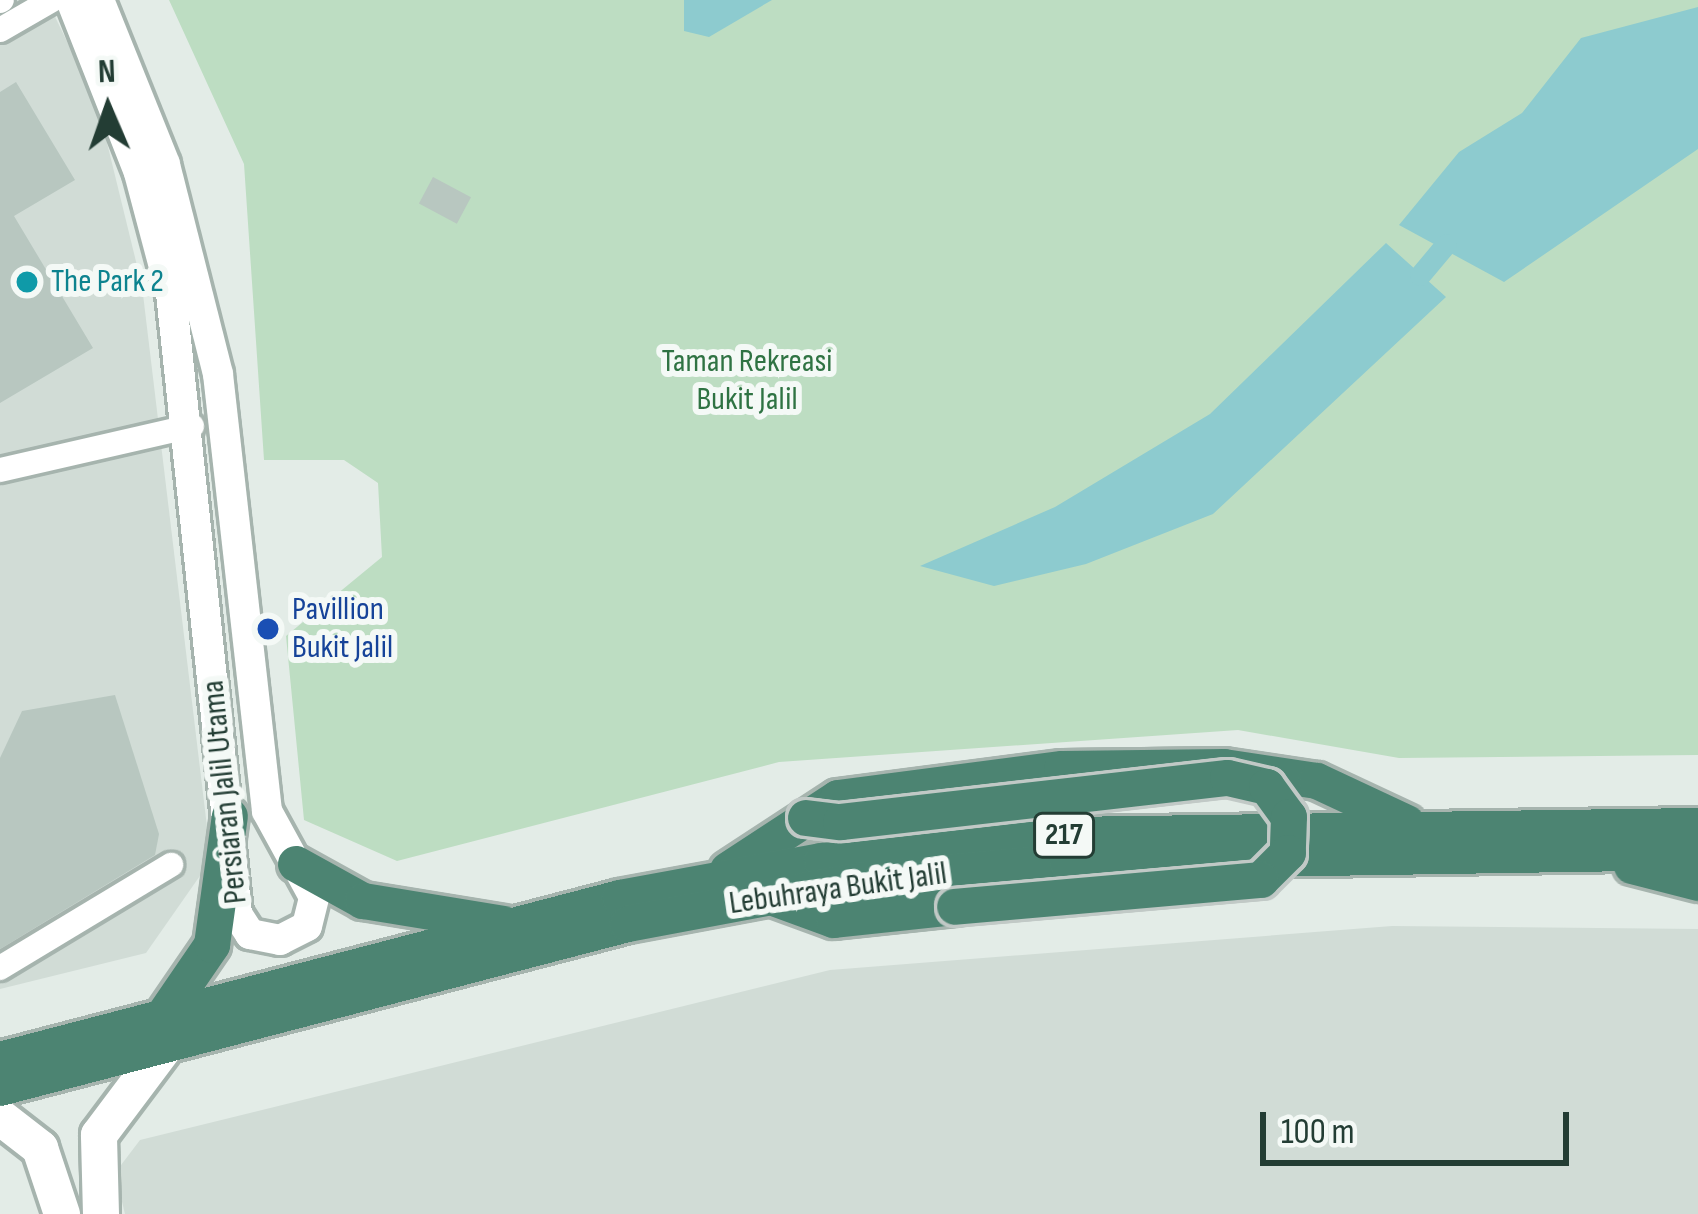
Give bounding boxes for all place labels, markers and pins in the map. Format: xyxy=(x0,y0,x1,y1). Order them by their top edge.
place label: The Park 2 xyxy=(51,262,164,302)
marker: The Park 2 xyxy=(14,269,40,295)
place label: Pavillion Bukit Jalil xyxy=(292,590,393,668)
marker: Pavillion Bukit Jalil xyxy=(255,616,281,642)

